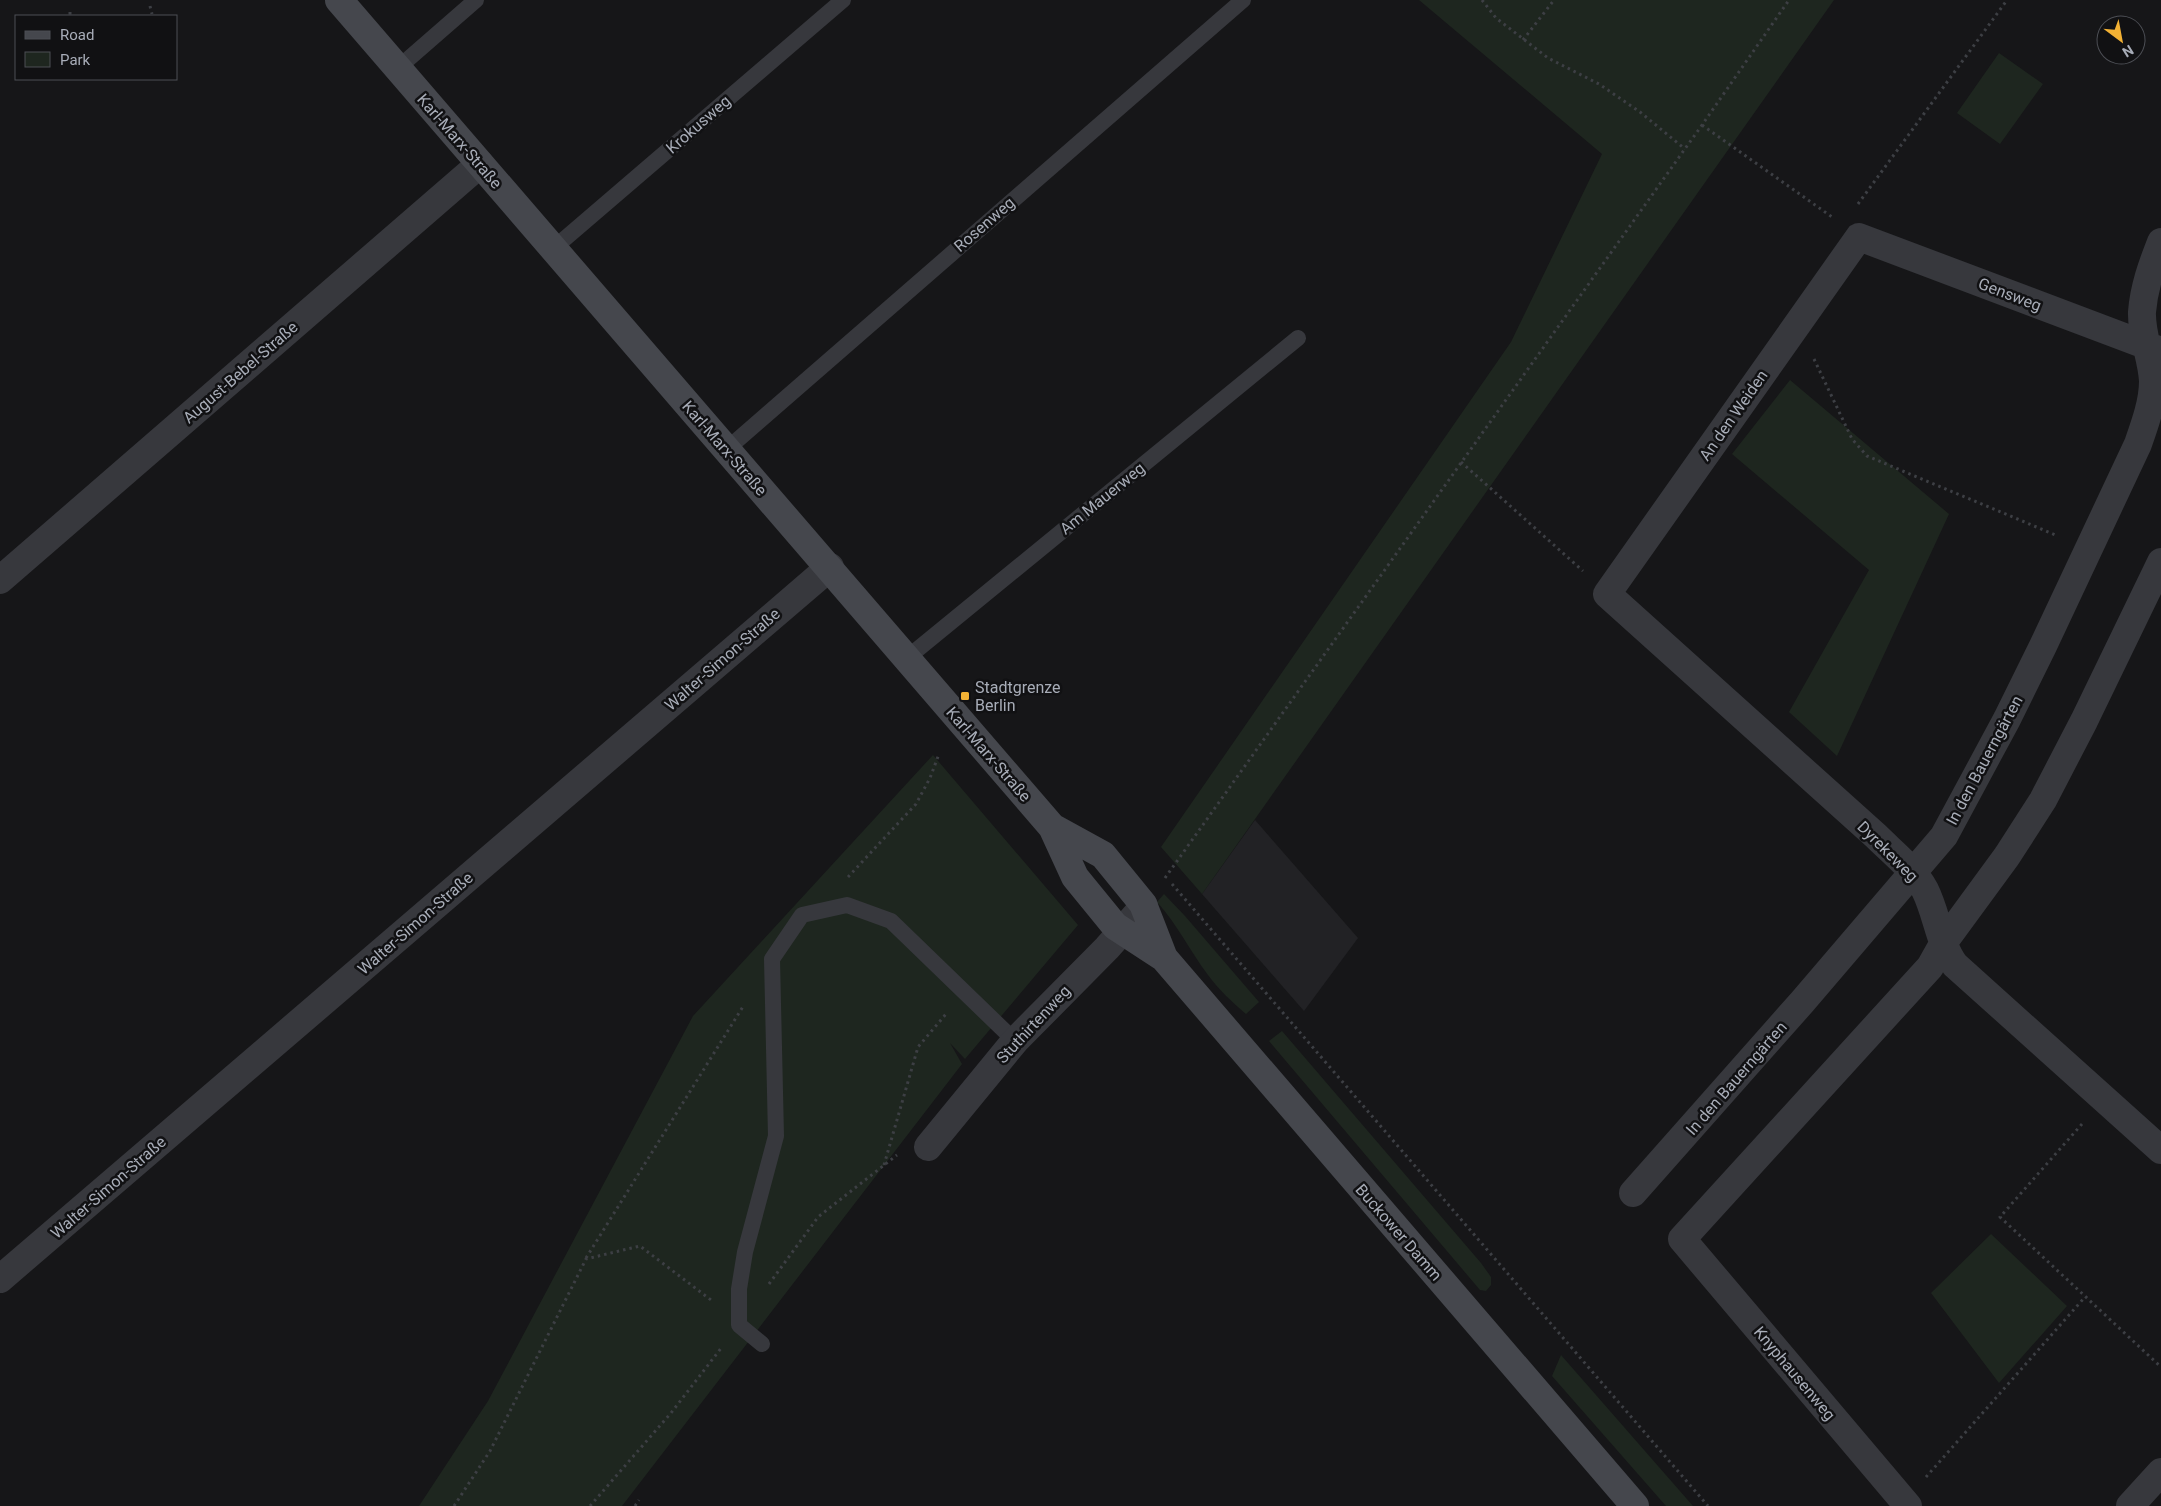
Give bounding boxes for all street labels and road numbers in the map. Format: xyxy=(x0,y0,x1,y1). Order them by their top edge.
street label: Karl-Marx-Straße xyxy=(413,90,506,193)
street label: Krokusweg xyxy=(662,91,734,157)
street label: Rosenweg xyxy=(950,193,1019,256)
street label: Gensweg xyxy=(1976,274,2044,315)
street label: August-Bebel-Straße xyxy=(179,317,302,427)
street label: An den Weiden xyxy=(1695,366,1772,464)
street label: Karl-Marx-Straße xyxy=(678,397,771,500)
street label: Am Mauerweg xyxy=(1056,458,1148,538)
street label: Walter-Simon-Straße xyxy=(661,604,784,715)
street label: In den Bauerngärten xyxy=(1942,692,2027,828)
street label: Karl-Marx-Straße xyxy=(942,703,1035,806)
street label: Dyrekeweg xyxy=(1853,817,1922,886)
street label: Walter-Simon-Straße xyxy=(354,868,477,979)
street label: Stuthirtenweg xyxy=(993,982,1074,1067)
street label: In den Bauerngärten xyxy=(1682,1018,1791,1139)
street label: Walter-Simon-Straße xyxy=(47,1132,170,1243)
street label: Buckower Damm xyxy=(1352,1180,1446,1284)
street label: Knyphausenweg xyxy=(1750,1323,1839,1424)

